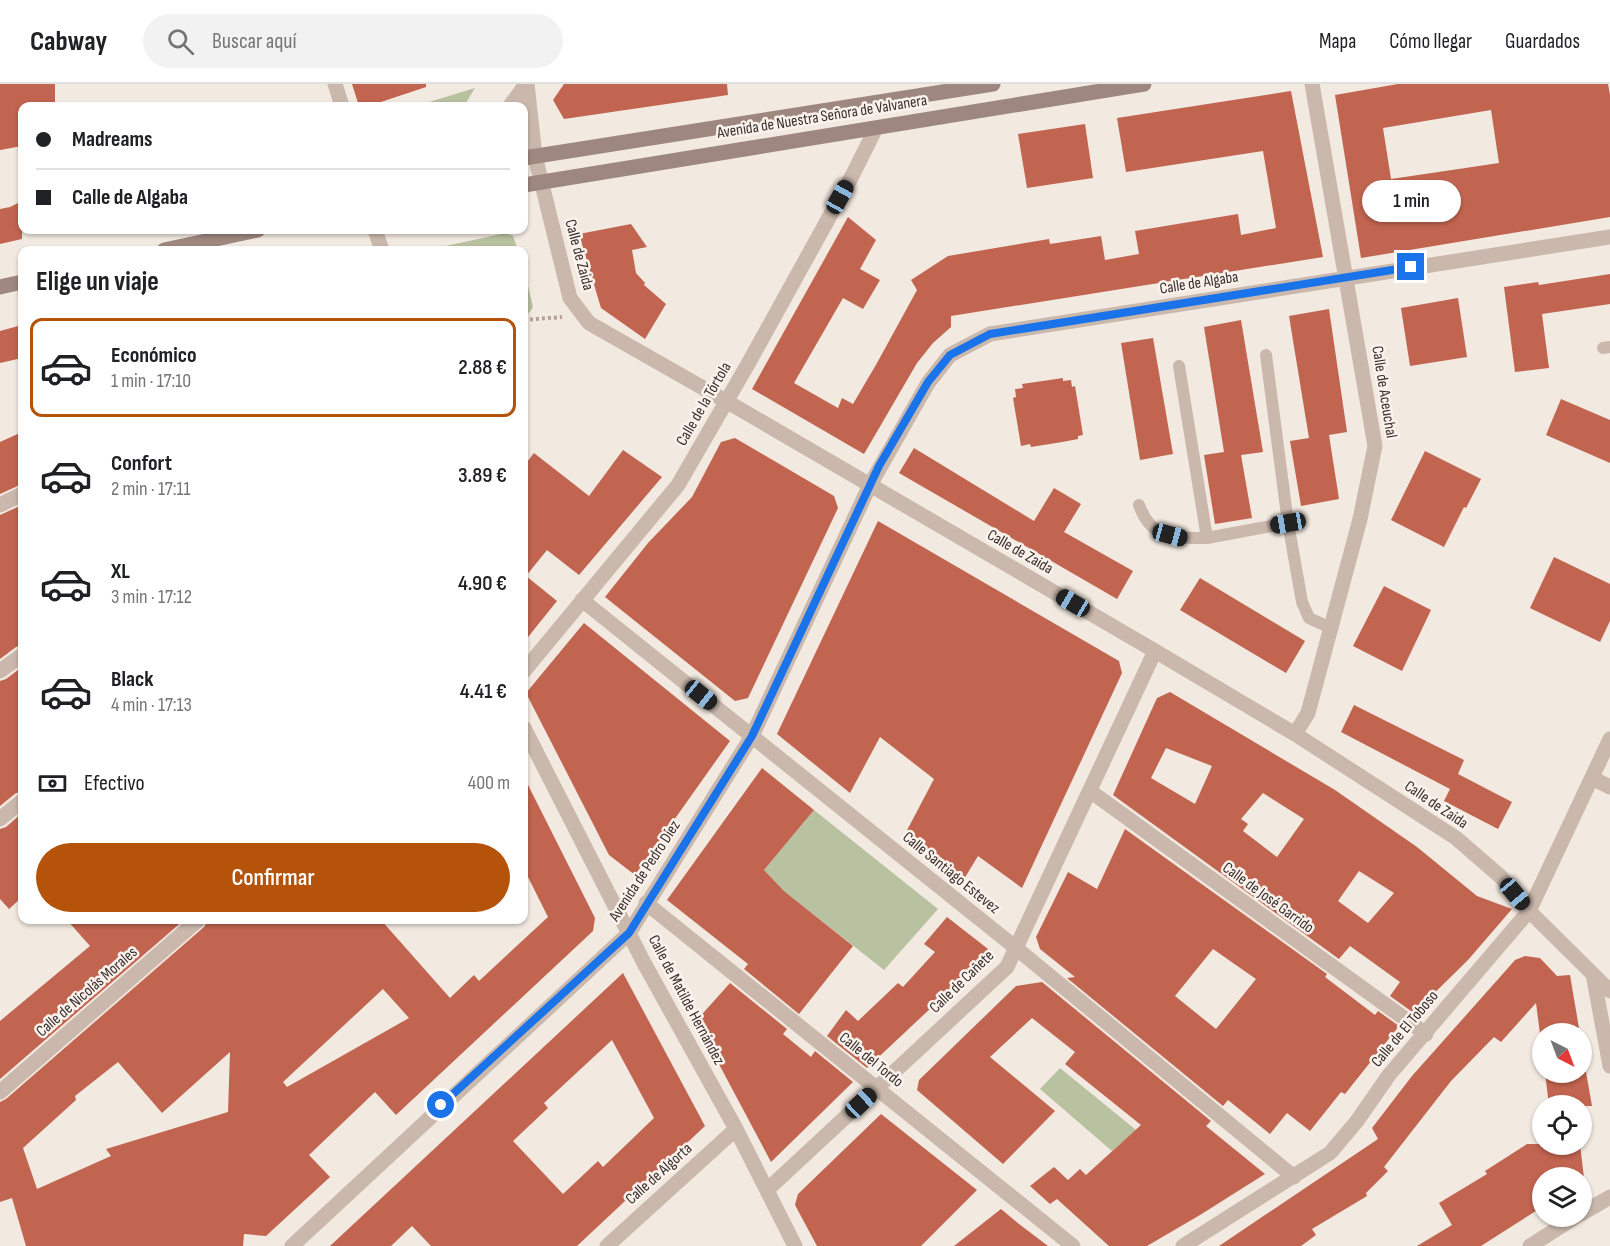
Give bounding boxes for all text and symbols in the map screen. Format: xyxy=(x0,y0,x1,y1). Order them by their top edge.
search box xyxy=(143,14,563,68)
text: Cabway xyxy=(30,25,107,58)
icon: search xyxy=(164,25,197,58)
text: Buscar aquí xyxy=(212,28,297,55)
text: Mapa xyxy=(1319,29,1356,54)
text: Cómo llegar xyxy=(1389,29,1472,54)
text: Guardados xyxy=(1505,29,1580,54)
street label: Avenida de Nuestra Señora de Valvanera xyxy=(715,91,928,143)
text: Madreams xyxy=(72,126,152,153)
car xyxy=(823,177,857,217)
callout: 1 min xyxy=(1362,180,1460,222)
text: Calle de Algaba xyxy=(72,184,188,211)
text: 1 min xyxy=(1393,189,1430,213)
street label: Calle de Zaida xyxy=(560,217,598,293)
route end xyxy=(1397,253,1424,280)
text: Elige un viaje xyxy=(36,266,159,298)
street label: Calle de Algaba xyxy=(1158,267,1240,299)
icon: car xyxy=(39,341,93,395)
text: Económico xyxy=(111,342,197,369)
street label: Calle de Aceuchal xyxy=(1367,345,1401,440)
text: 2.88 € xyxy=(458,354,507,381)
street label: Calle de la Tórtola xyxy=(672,359,736,449)
text: 1 min · 17:10 xyxy=(111,369,191,393)
icon: car xyxy=(39,449,93,503)
text: Confort xyxy=(111,450,172,477)
text: 3.89 € xyxy=(458,462,507,489)
text: 2 min · 17:11 xyxy=(111,477,190,501)
car xyxy=(1269,511,1307,535)
car xyxy=(1150,522,1190,548)
street label: Calle de Zaida xyxy=(984,526,1056,578)
icon: car xyxy=(39,557,93,611)
text: XL xyxy=(111,558,130,585)
text: 4.90 € xyxy=(458,570,507,597)
text: 3 min · 17:12 xyxy=(111,585,192,609)
car xyxy=(1053,586,1093,620)
icon: car xyxy=(39,665,93,719)
text: Black xyxy=(111,666,153,693)
car xyxy=(681,677,721,713)
text: 4.41 € xyxy=(460,678,507,705)
text: 4 min · 17:13 xyxy=(111,693,192,717)
icon: cash xyxy=(36,767,69,800)
text: Efectivo xyxy=(84,770,145,797)
text: 400 m xyxy=(468,771,510,795)
street label: Calle de Zaida xyxy=(1401,777,1471,833)
street label: Avenida de Pedro Díez xyxy=(605,817,685,926)
street label: Calle Santiago Estevez xyxy=(899,828,1004,918)
button: Confirmar xyxy=(36,843,510,912)
street label: Calle de José Garrido xyxy=(1219,858,1317,938)
car xyxy=(1497,874,1533,914)
street label: Calle de Matilde Hernández xyxy=(644,932,728,1068)
street label: Calle de Nicolás Morales xyxy=(33,943,142,1041)
street label: Calle de Cañete xyxy=(926,947,998,1017)
street label: Calle de El Toboso xyxy=(1367,987,1443,1071)
north arrow xyxy=(1532,1023,1592,1083)
map controls xyxy=(1532,1023,1592,1227)
street label: Calle del Tordo xyxy=(835,1028,907,1092)
car xyxy=(842,1084,880,1122)
route start xyxy=(427,1091,454,1118)
button: locate xyxy=(1532,1095,1592,1155)
street label: Calle de Algorta xyxy=(622,1139,696,1209)
button: layers xyxy=(1532,1167,1592,1227)

